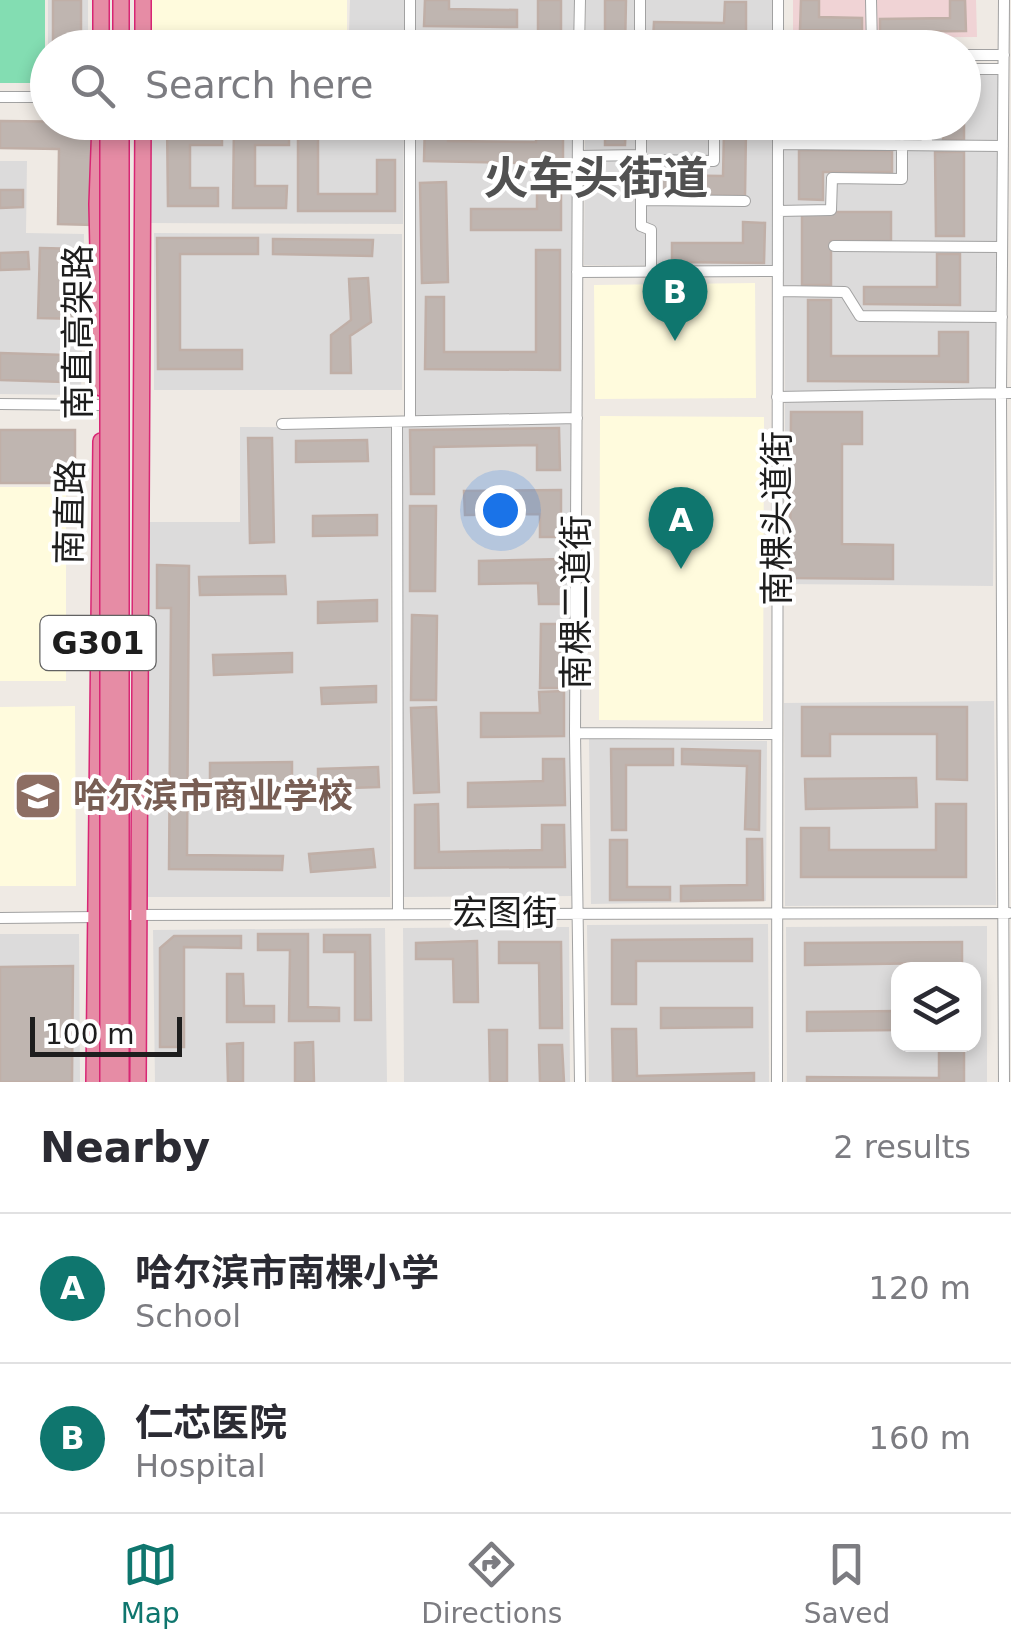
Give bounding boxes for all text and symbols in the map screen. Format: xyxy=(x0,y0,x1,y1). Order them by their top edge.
search box xyxy=(30,30,981,140)
icon: search xyxy=(65,58,120,113)
text: Search here xyxy=(145,63,373,107)
district label: 火车头街道 xyxy=(483,152,709,205)
street label: 南直高架路 xyxy=(58,244,98,420)
pin: B xyxy=(642,258,708,341)
street label: 南棵头道街 xyxy=(757,430,797,606)
street label: 南直路 xyxy=(49,459,91,565)
your location xyxy=(475,485,526,536)
pin: A xyxy=(648,486,714,569)
street label: 南棵二道街 xyxy=(556,514,596,690)
road number: G301 xyxy=(41,616,156,670)
school or university icon: 哈尔滨市商业学校 xyxy=(12,770,64,822)
place label: 哈尔滨市商业学校 xyxy=(73,776,353,816)
street label: 宏图街 xyxy=(452,893,558,933)
map controls xyxy=(891,962,981,1052)
button: layers xyxy=(891,962,981,1052)
scale bar xyxy=(30,1012,182,1056)
text: 100 m xyxy=(45,1018,135,1051)
text: Nearby xyxy=(40,1123,210,1172)
text: 2 results xyxy=(833,1128,971,1166)
text: 哈尔滨市南棵小学 xyxy=(135,1251,439,1295)
text: A xyxy=(60,1269,85,1307)
text: 120 m xyxy=(869,1269,971,1307)
text: School xyxy=(135,1297,241,1335)
text: 仁芯医院 xyxy=(135,1401,287,1445)
text: B xyxy=(60,1419,85,1457)
text: 160 m xyxy=(869,1419,971,1457)
text: Hospital xyxy=(135,1447,266,1485)
tab: Map xyxy=(121,1537,180,1630)
tab: Directions xyxy=(421,1537,562,1630)
tab: Saved xyxy=(804,1537,890,1630)

